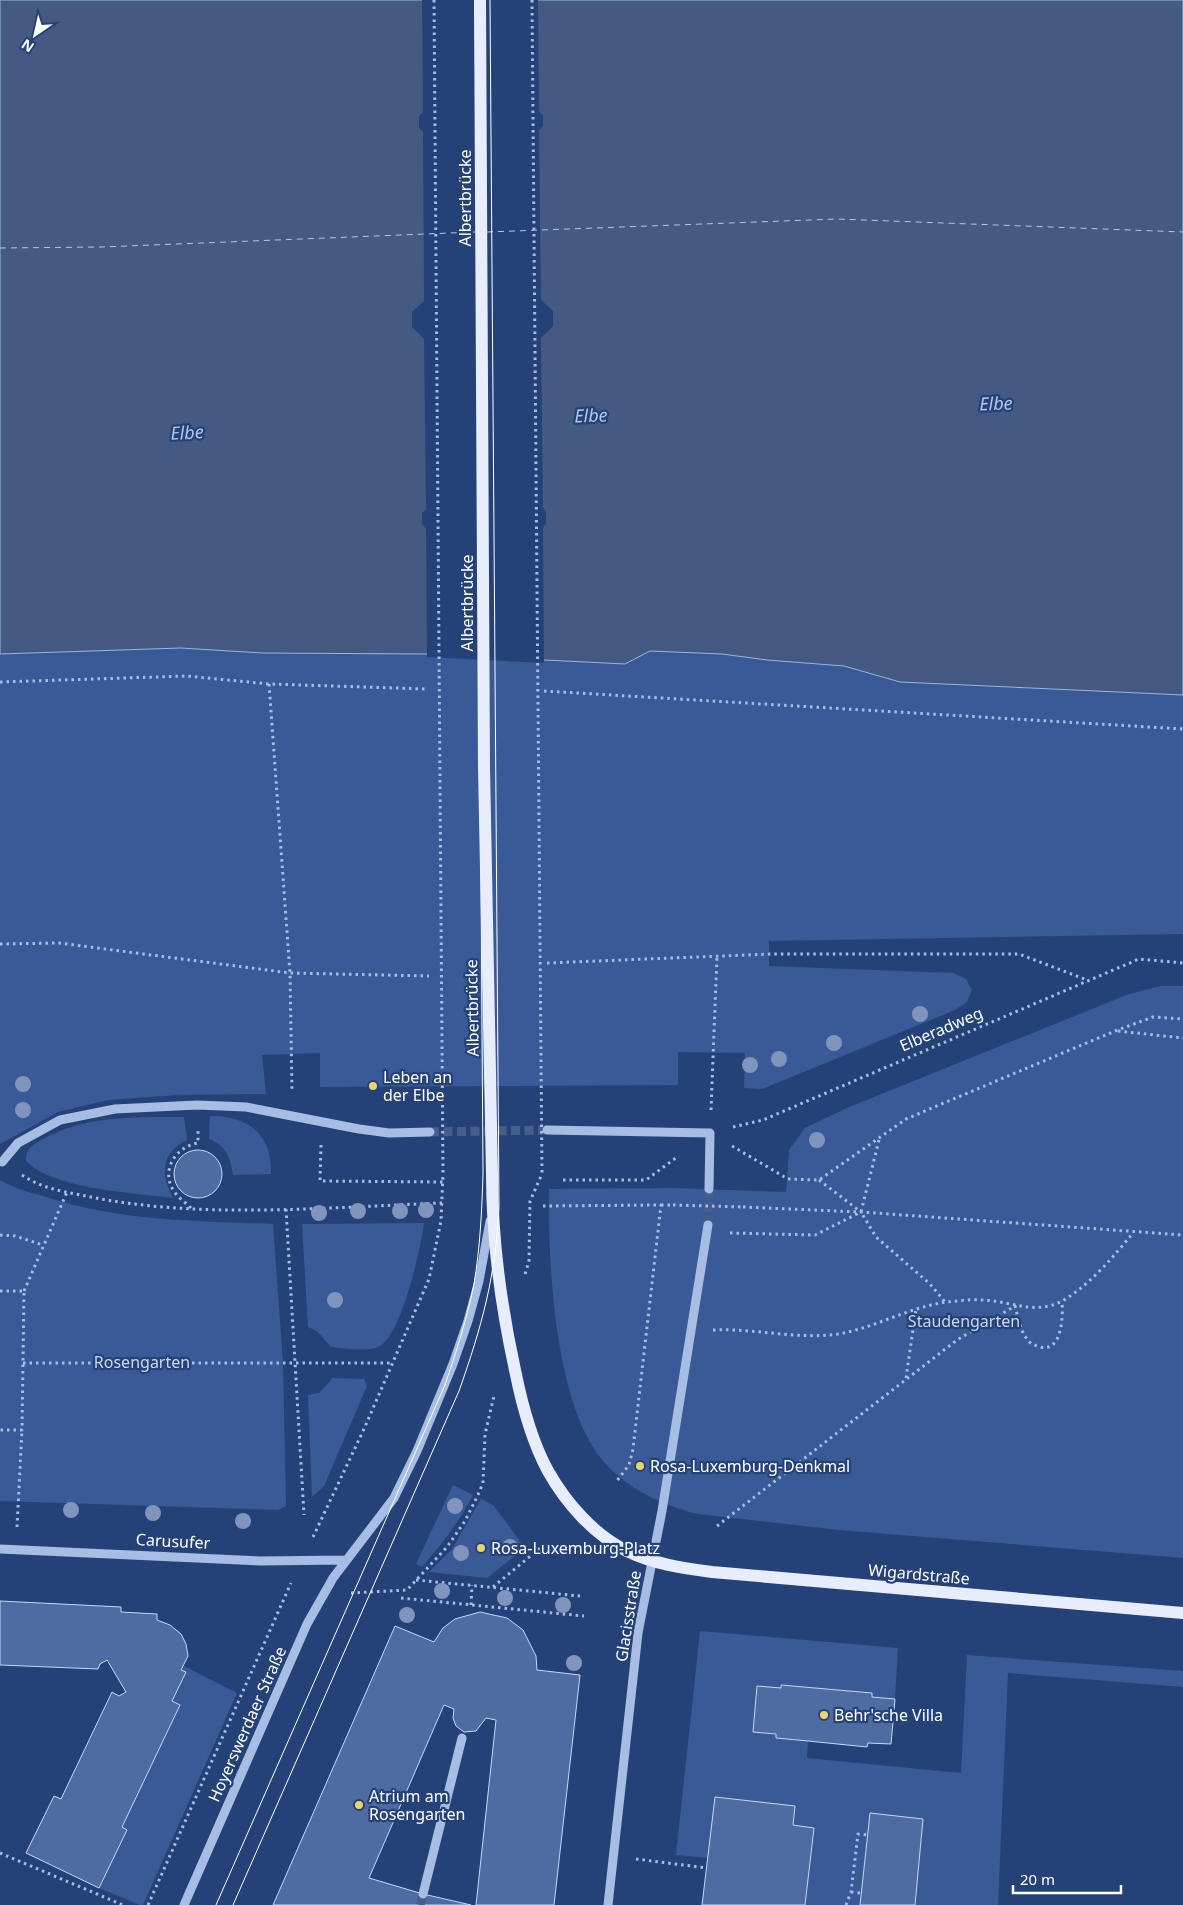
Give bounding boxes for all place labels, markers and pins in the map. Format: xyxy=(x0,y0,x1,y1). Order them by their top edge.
place label: Leben an der Elbe xyxy=(383,1066,452,1106)
marker: Leben an der Elbe xyxy=(367,1080,379,1092)
place label: Rosa-Luxemburg-Denkmal xyxy=(650,1455,850,1477)
marker: Rosa-Luxemburg-Denkmal xyxy=(634,1460,646,1472)
place label: Rosa-Luxemburg-Platz xyxy=(491,1537,660,1559)
marker: Rosa-Luxemburg-Platz xyxy=(475,1542,487,1554)
place label: Behr'sche Villa xyxy=(834,1704,943,1726)
marker: Behr'sche Villa xyxy=(818,1709,830,1721)
place label: Atrium am Rosengarten xyxy=(369,1785,465,1825)
marker: Atrium am Rosengarten xyxy=(353,1799,365,1811)

